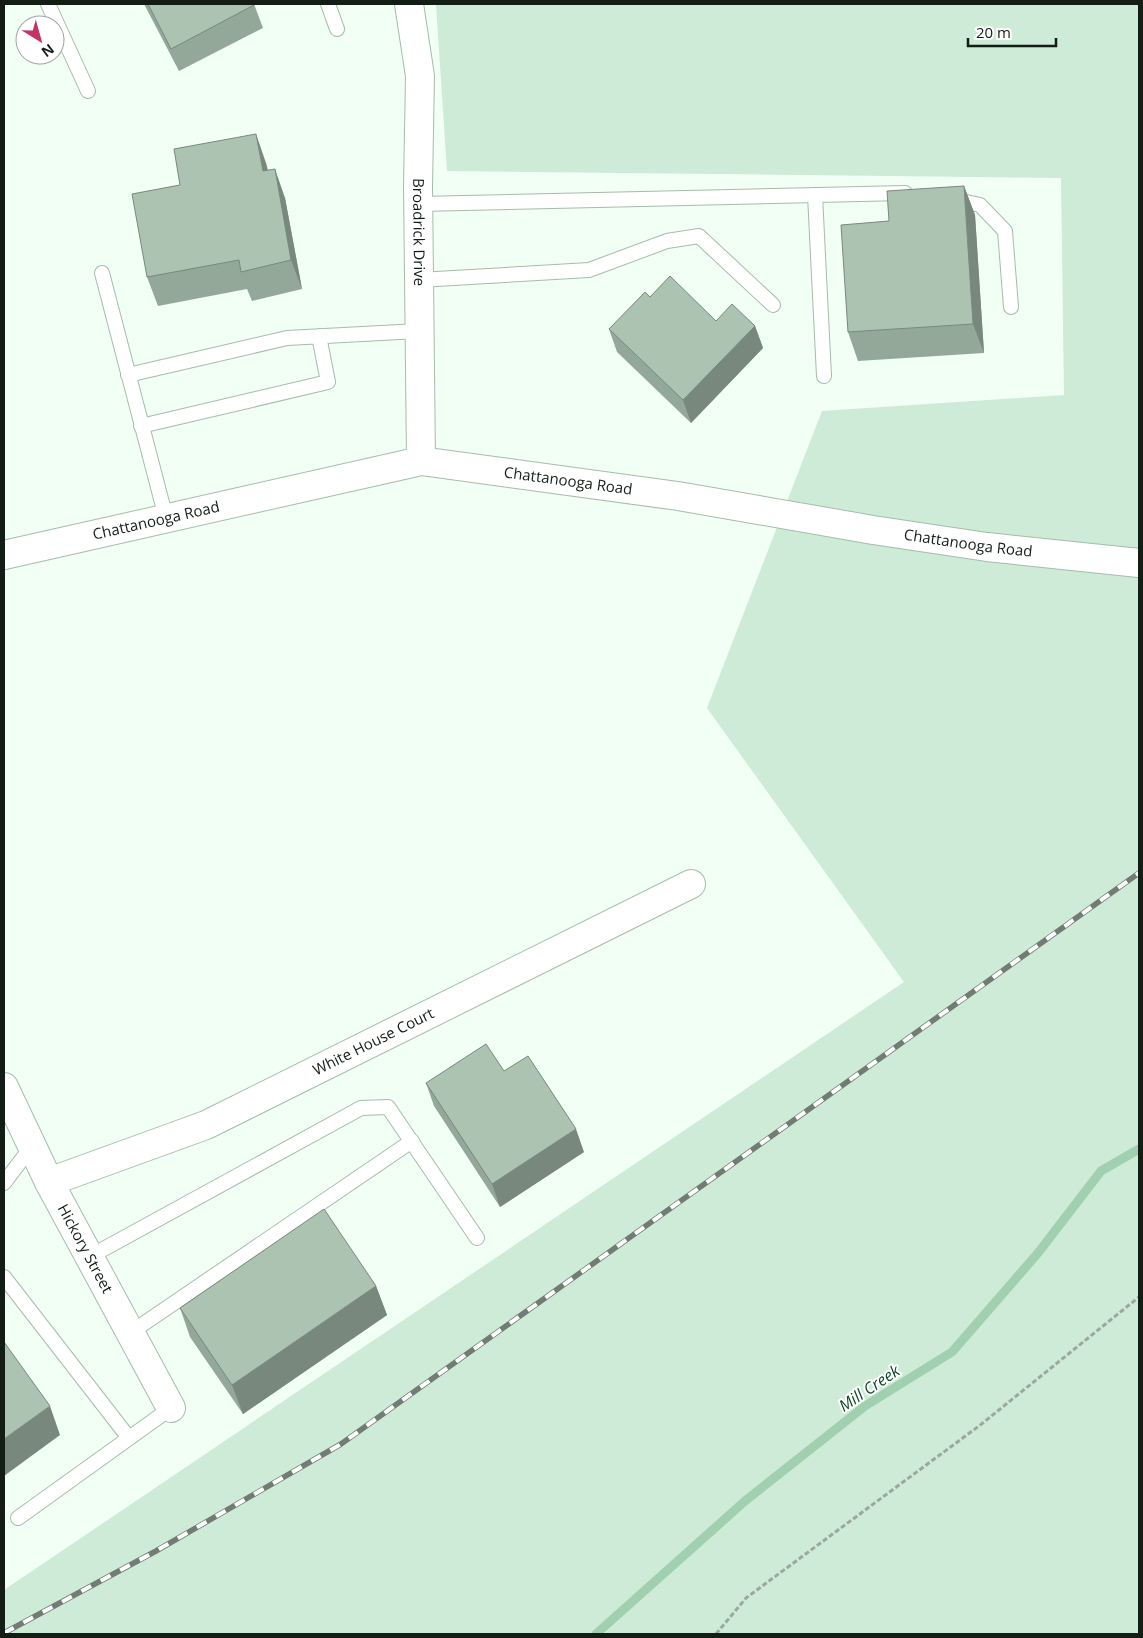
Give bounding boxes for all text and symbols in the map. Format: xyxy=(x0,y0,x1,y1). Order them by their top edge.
north arrow xyxy=(15,15,65,65)
scale bar xyxy=(968,15,1056,47)
text: 20 m xyxy=(976,22,1011,42)
text: N xyxy=(38,40,58,62)
street label: Broadrick Drive xyxy=(409,178,430,286)
street label: Chattanooga Road xyxy=(503,461,634,499)
street label: Chattanooga Road xyxy=(91,496,221,544)
street label: Chattanooga Road xyxy=(903,524,1034,561)
street label: White House Court xyxy=(309,1002,437,1079)
street label: Hickory Street xyxy=(54,1200,118,1296)
water label: Mill Creek xyxy=(834,1359,905,1416)

